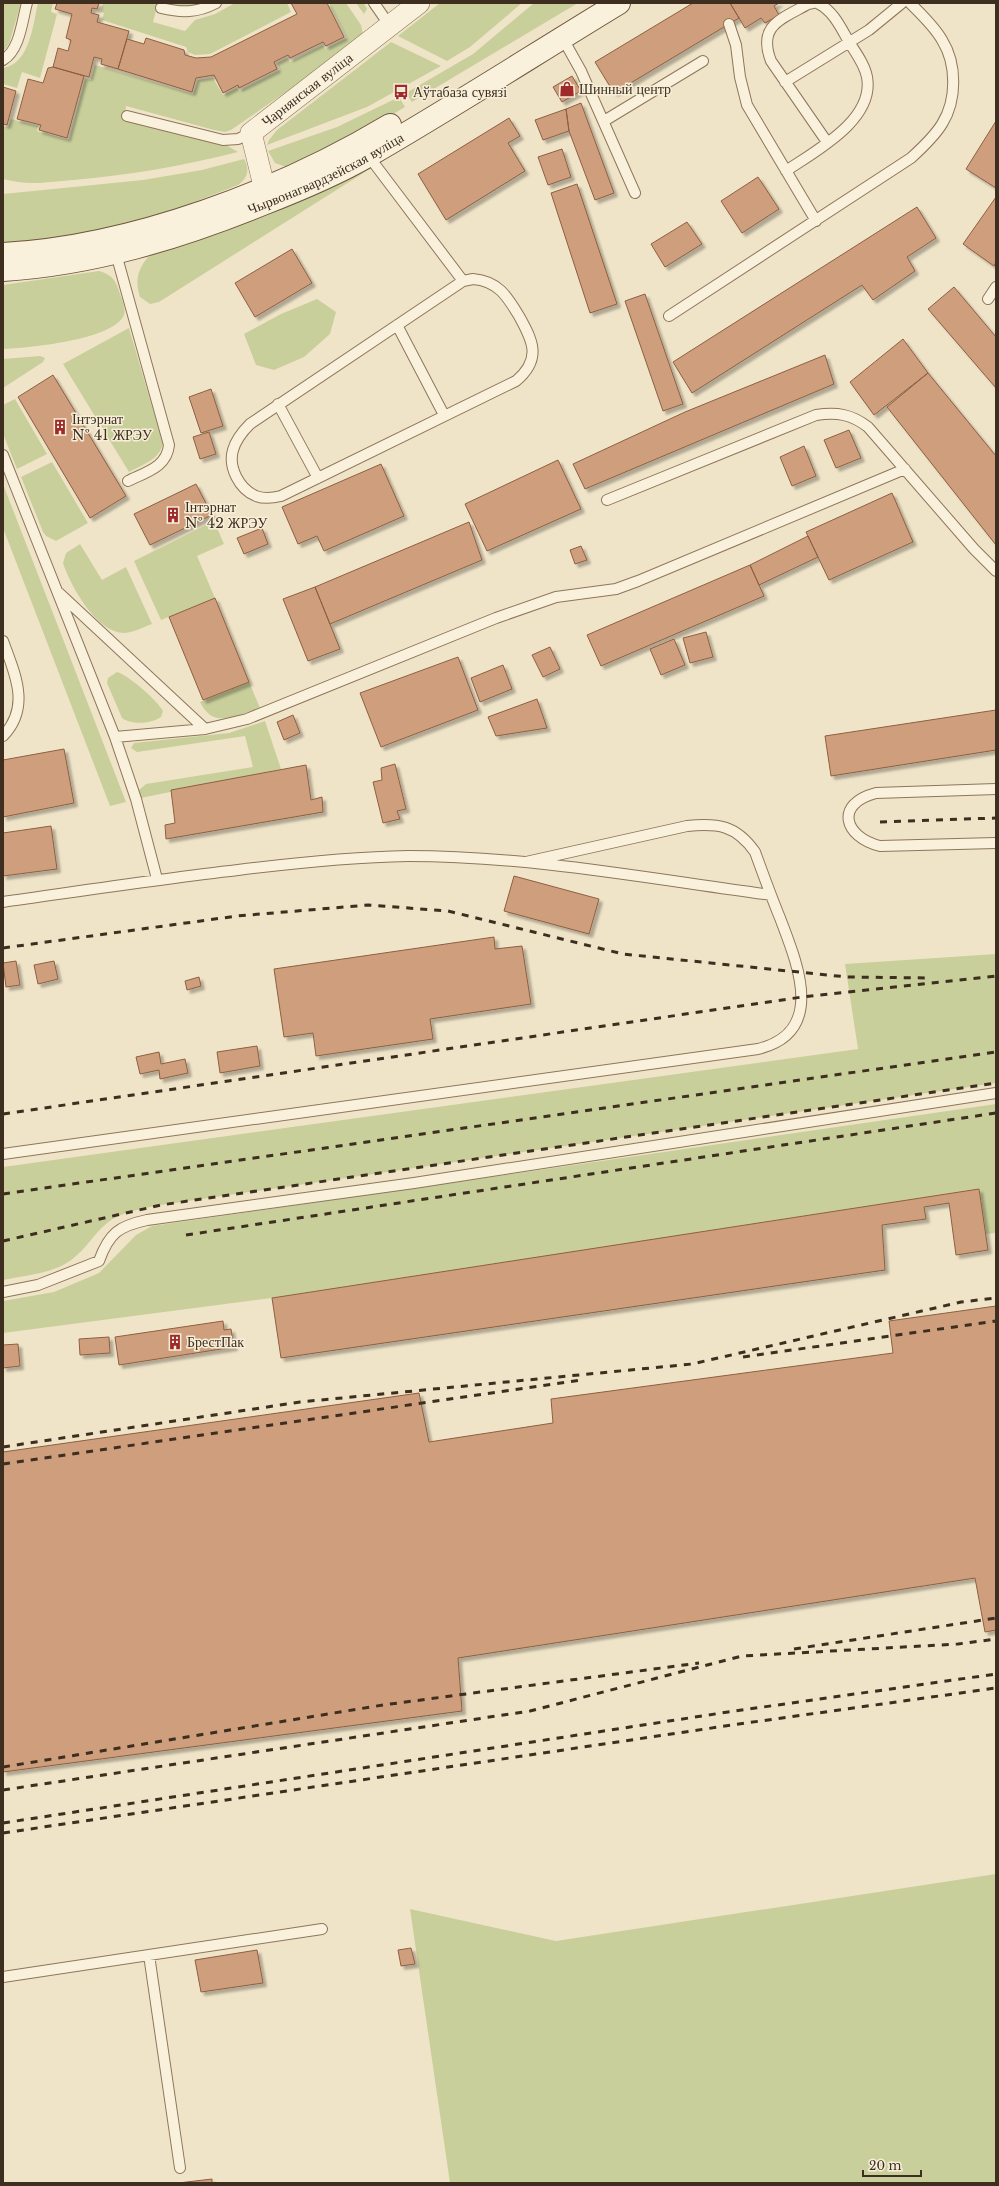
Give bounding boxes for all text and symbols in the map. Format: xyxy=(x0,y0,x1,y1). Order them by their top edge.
street label: Чарнянская вуліца xyxy=(258,48,357,130)
shop icon: Шинный центр xyxy=(558,80,576,98)
place label: Шинный центр xyxy=(579,80,671,98)
bus stop icon: Аўтабаза сувязі xyxy=(392,83,410,101)
place label: Аўтабаза сувязі xyxy=(413,83,507,101)
street label: Чырвонагвардзейская вуліца xyxy=(245,128,407,218)
place label: Інтэрнат № 41 ЖРЭУ xyxy=(72,410,152,444)
building icon: Інтэрнат № 41 ЖРЭУ xyxy=(51,418,69,436)
place label: Інтэрнат № 42 ЖРЭУ xyxy=(185,498,267,532)
building icon: Інтэрнат № 42 ЖРЭУ xyxy=(164,506,182,524)
building icon: БрестПак xyxy=(166,1333,184,1351)
place label: БрестПак xyxy=(187,1333,244,1351)
scale bar xyxy=(863,2152,921,2178)
text: 20 m xyxy=(869,2158,901,2173)

